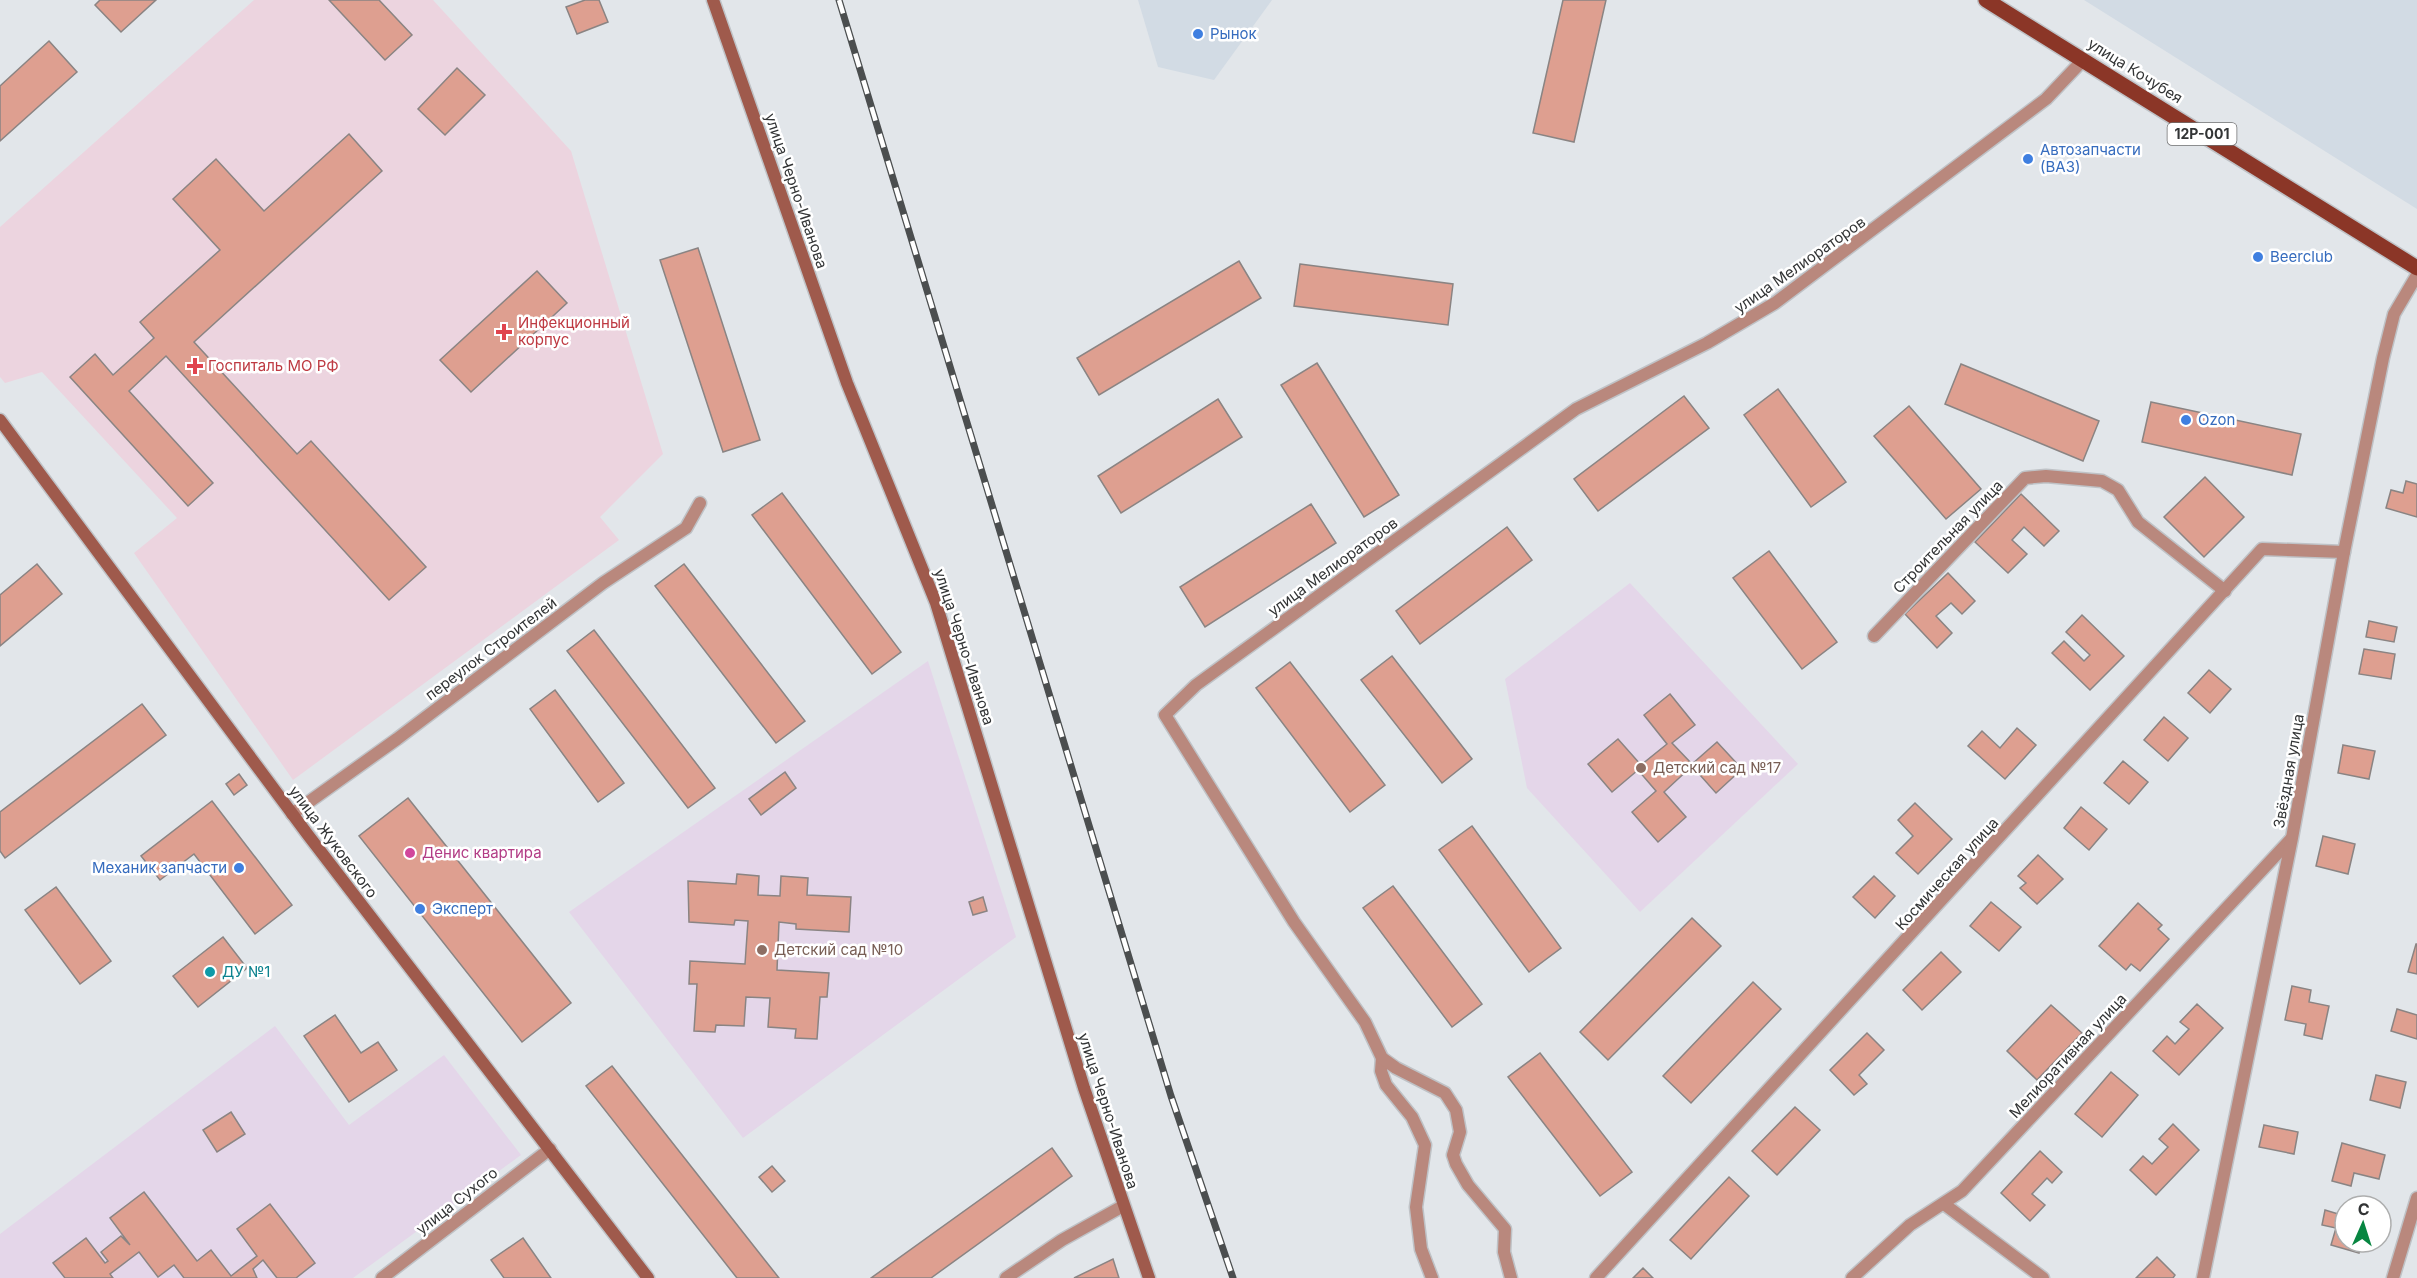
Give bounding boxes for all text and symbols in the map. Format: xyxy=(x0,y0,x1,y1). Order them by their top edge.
place label: Рынок xyxy=(1210,24,1257,43)
marker: Рынок xyxy=(1191,27,1205,41)
street label: улица Кочубея xyxy=(2084,34,2186,107)
street label: улица Черно-Иванова xyxy=(761,111,832,271)
road number: 12Р-001 xyxy=(2168,123,2236,145)
place label: Автозапчасти (ВАЗ) xyxy=(2040,140,2141,176)
marker: Автозапчасти (ВАЗ) xyxy=(2021,152,2035,166)
street label: улица Мелиораторов xyxy=(1730,212,1869,317)
place label: Beerclub xyxy=(2270,247,2333,266)
marker: Beerclub xyxy=(2251,250,2265,264)
place label: Инфекционный корпус xyxy=(518,313,630,349)
marker: Инфекционный корпус xyxy=(495,323,513,341)
place label: Госпиталь МО РФ xyxy=(208,356,339,375)
marker: Госпиталь МО РФ xyxy=(186,357,204,375)
place label: Ozon xyxy=(2198,410,2235,429)
marker: Ozon xyxy=(2179,413,2193,427)
street label: Строительная улица xyxy=(1889,476,2007,597)
street label: улица Мелиораторов xyxy=(1264,513,1401,620)
street label: улица Черно-Иванова xyxy=(930,566,999,727)
street label: переулок Строителей xyxy=(421,593,560,704)
street label: Звёздная улица xyxy=(2269,712,2308,830)
place label: Детский сад №17 xyxy=(1653,758,1781,777)
marker: Детский сад №17 xyxy=(1634,761,1648,775)
street label: улица Жуковского xyxy=(285,782,382,902)
street label: Космическая улица xyxy=(1891,813,2002,934)
place label: Денис квартира xyxy=(422,843,542,862)
marker: Денис квартира xyxy=(403,846,417,860)
place label: Механик запчасти xyxy=(92,858,227,877)
marker: Механик запчасти xyxy=(232,861,246,875)
place label: Эксперт xyxy=(432,899,493,918)
marker: Эксперт xyxy=(413,902,427,916)
place label: Детский сад №10 xyxy=(774,940,903,959)
marker: Детский сад №10 xyxy=(755,943,769,957)
place label: ДУ №1 xyxy=(222,962,270,981)
marker: ДУ №1 xyxy=(203,965,217,979)
street label: Мелиоративная улица xyxy=(2005,989,2130,1122)
street label: улица Черно-Иванова xyxy=(1074,1030,1143,1191)
street label: улица Сухого xyxy=(412,1163,501,1238)
north arrow xyxy=(2333,1194,2393,1254)
text: С xyxy=(2357,1199,2370,1219)

